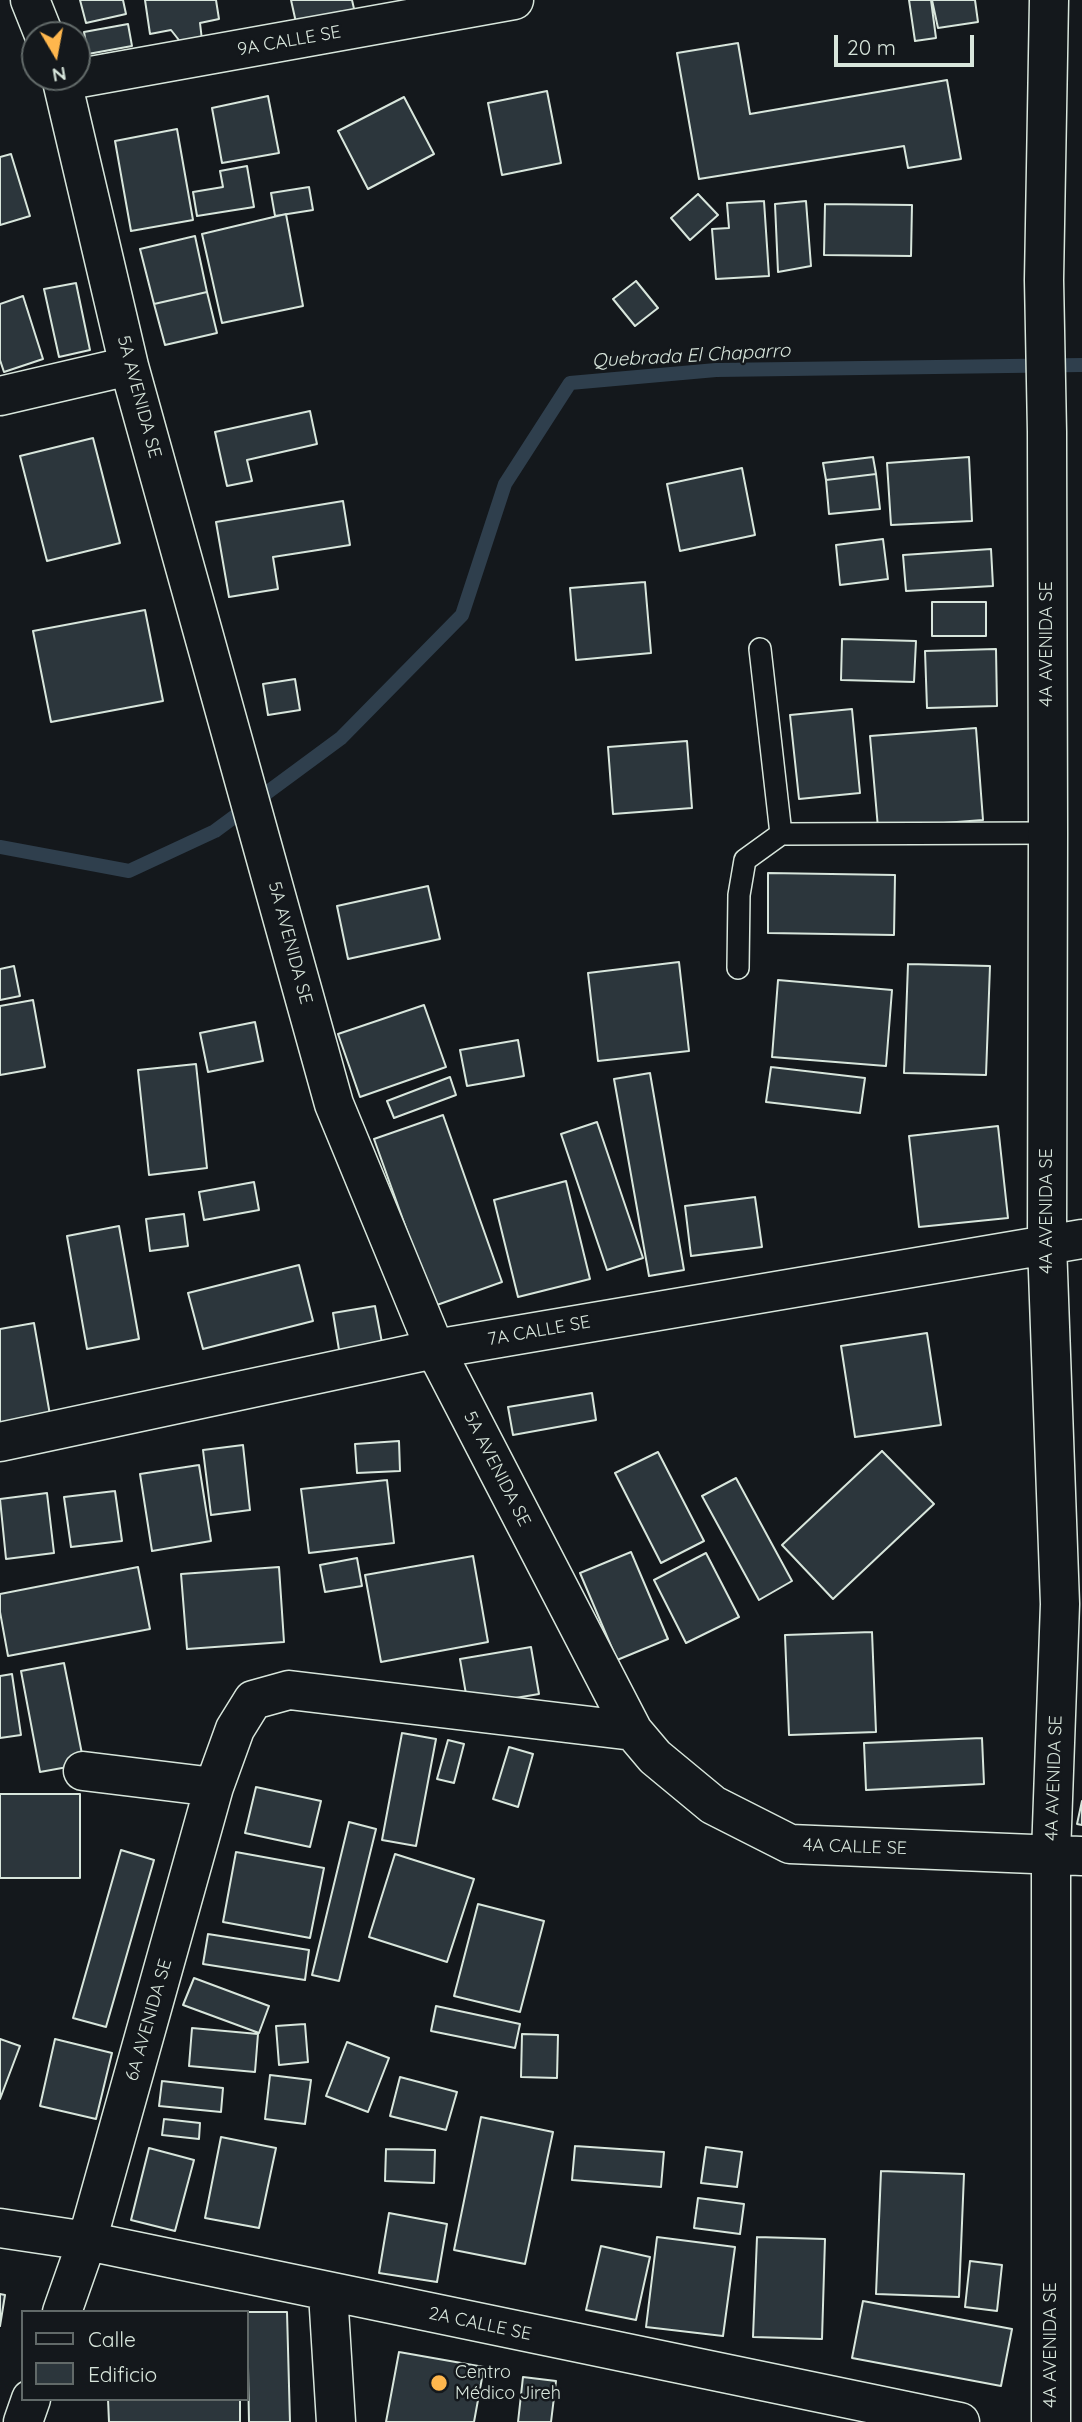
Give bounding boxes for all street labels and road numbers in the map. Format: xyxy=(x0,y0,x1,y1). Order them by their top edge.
street label: 9A CALLE SE xyxy=(236,21,342,61)
street label: 5A AVENIDA SE xyxy=(112,333,166,461)
street label: 4A AVENIDA SE xyxy=(1036,581,1058,707)
street label: 5A AVENIDA SE xyxy=(263,879,317,1007)
street label: 4A AVENIDA SE xyxy=(1036,1148,1058,1274)
street label: 7A CALLE SE xyxy=(486,1311,592,1351)
street label: 5A AVENIDA SE xyxy=(459,1408,535,1530)
street label: 4A AVENIDA SE xyxy=(1041,1715,1067,1841)
street label: 4A CALLE SE xyxy=(803,1834,907,1860)
street label: 6A AVENIDA SE xyxy=(121,1957,177,2083)
street label: 4A AVENIDA SE xyxy=(1040,2282,1062,2408)
street label: 2A CALLE SE xyxy=(427,2303,533,2345)

